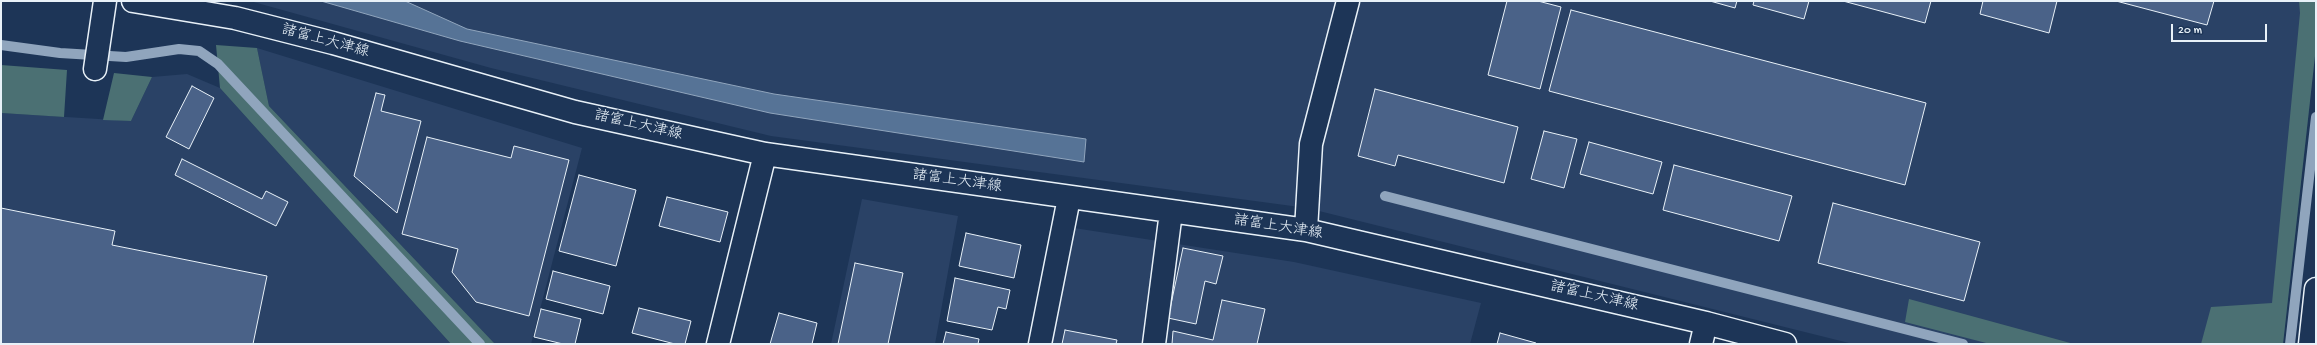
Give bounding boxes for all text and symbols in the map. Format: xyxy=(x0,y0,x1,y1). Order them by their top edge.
scale bar xyxy=(2173,16,2269,42)
street label: 諸富上大津線 xyxy=(279,22,371,62)
text: 20 m xyxy=(2178,24,2202,38)
street label: 諸富上大津線 xyxy=(592,107,684,145)
street label: 諸富上大津線 xyxy=(911,167,1003,197)
street label: 諸富上大津線 xyxy=(1232,212,1324,244)
street label: 諸富上大津線 xyxy=(1548,278,1640,316)

